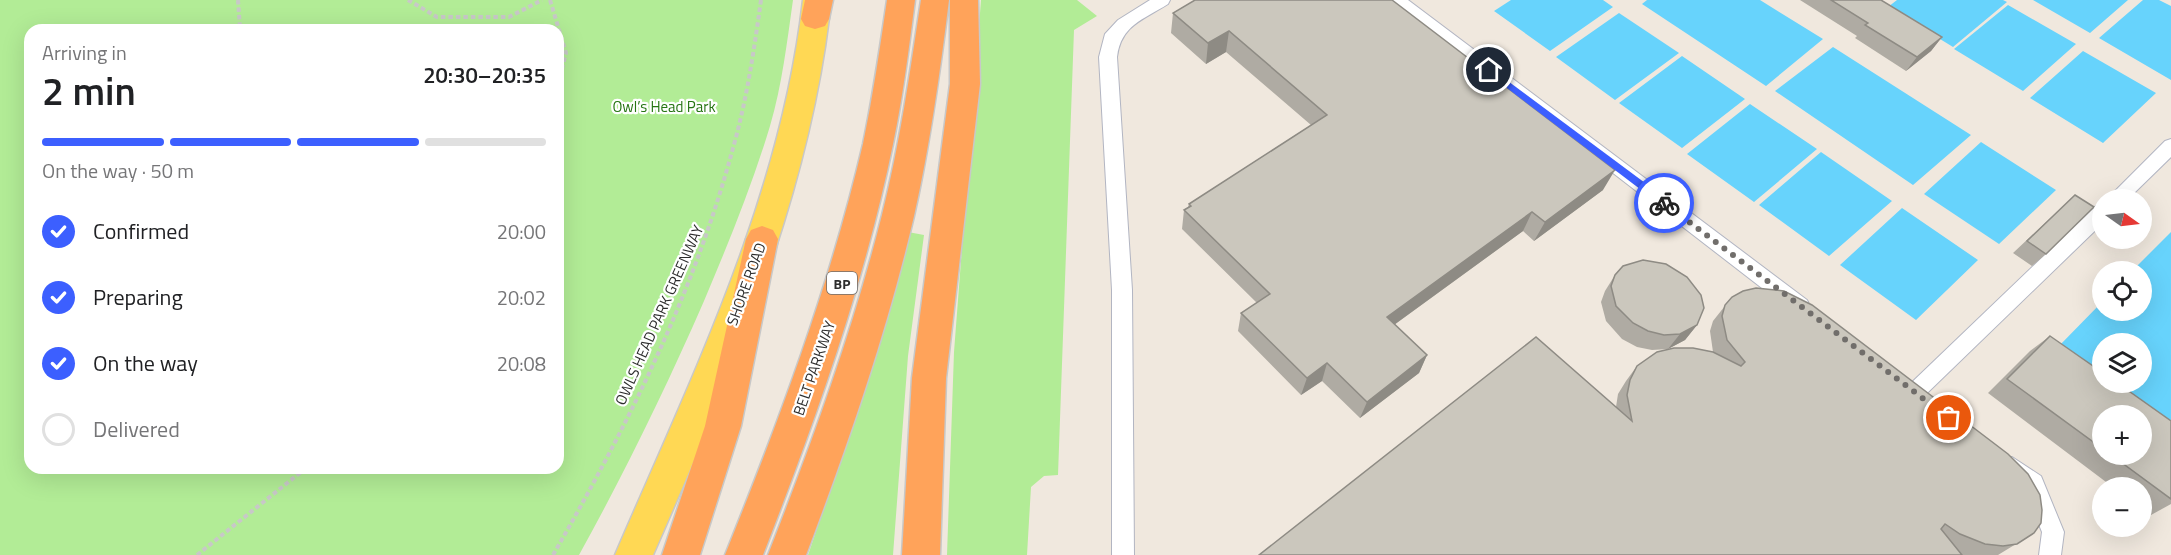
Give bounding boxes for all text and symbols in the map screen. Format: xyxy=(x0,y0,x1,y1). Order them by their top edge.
text: Arriving in xyxy=(42,37,127,68)
pin xyxy=(1463,44,1514,95)
icon: home xyxy=(1472,53,1505,86)
text: 20:30–20:35 xyxy=(423,58,546,92)
text: 2 min xyxy=(42,61,136,120)
park label: Owl’s Head Park xyxy=(612,95,716,118)
text: On the way · 50 m xyxy=(42,155,194,186)
courier xyxy=(1634,173,1694,233)
icon: bike xyxy=(1648,187,1681,220)
north arrow xyxy=(2092,189,2152,249)
map controls xyxy=(2092,189,2152,537)
text: Confirmed xyxy=(93,214,189,248)
icon: check xyxy=(42,215,75,248)
text: 20:00 xyxy=(497,216,546,247)
street label: OWLS HEAD PARK GREENWAY xyxy=(609,221,709,409)
street label: SHORE ROAD xyxy=(720,239,772,329)
button: locate xyxy=(2092,261,2152,321)
road number: BP xyxy=(827,272,857,294)
text: Preparing xyxy=(93,280,183,314)
icon: check xyxy=(42,281,75,314)
text: 20:02 xyxy=(497,282,546,313)
street label: BELT PARKWAY xyxy=(787,318,841,418)
button: layers xyxy=(2092,333,2152,393)
text: On the way xyxy=(93,346,198,380)
icon: check xyxy=(42,347,75,380)
text: 20:08 xyxy=(497,348,546,379)
pin xyxy=(1923,392,1974,443)
icon: bag xyxy=(1932,401,1965,434)
button: + xyxy=(2092,405,2152,465)
text: Delivered xyxy=(93,412,180,446)
button: − xyxy=(2092,477,2152,537)

